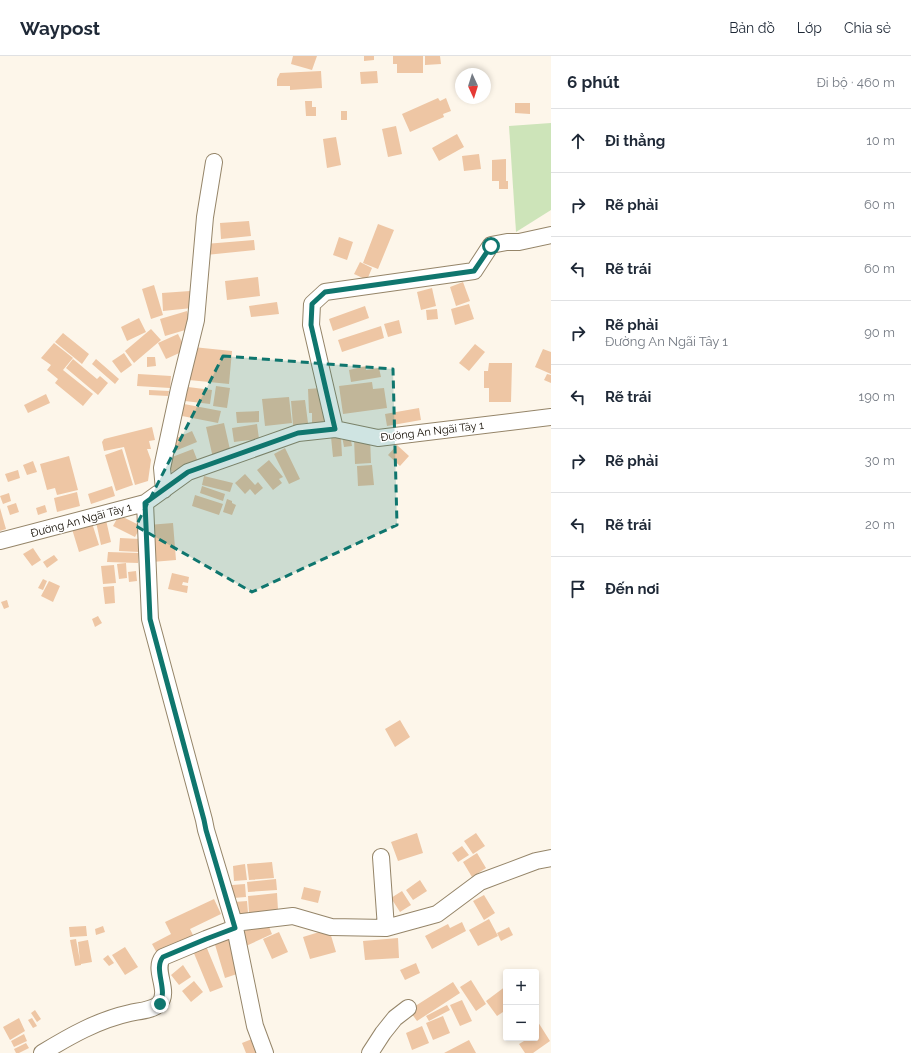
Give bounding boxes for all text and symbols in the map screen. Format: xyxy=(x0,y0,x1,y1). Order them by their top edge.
text: Waypost xyxy=(20,17,100,39)
text: Bản đồ xyxy=(729,20,775,36)
text: Lớp xyxy=(797,20,822,36)
text: Chia sẻ xyxy=(844,20,891,36)
north arrow xyxy=(455,68,491,104)
text: 6 phút xyxy=(567,72,619,92)
text: Đi bộ · 460 m xyxy=(816,75,895,90)
icon: ahead xyxy=(567,130,589,152)
text: Đi thẳng xyxy=(605,132,665,150)
text: 10 m xyxy=(866,133,895,148)
icon: right xyxy=(567,194,589,216)
text: Rẽ phải xyxy=(605,196,658,214)
text: 60 m xyxy=(864,197,895,212)
route start xyxy=(482,237,500,255)
icon: left xyxy=(567,258,589,280)
text: Rẽ trái xyxy=(605,260,651,278)
text: 60 m xyxy=(864,261,895,276)
text: Rẽ phải xyxy=(605,316,658,334)
icon: right xyxy=(567,322,589,344)
text: 90 m xyxy=(864,325,895,340)
text: Đường An Ngãi Tây 1 xyxy=(605,334,728,349)
icon: left xyxy=(567,386,589,408)
text: Rẽ trái xyxy=(605,388,651,406)
text: 190 m xyxy=(859,389,895,404)
street label: Đường An Ngãi Tây 1 xyxy=(380,419,485,444)
icon: right xyxy=(567,450,589,472)
text: Rẽ phải xyxy=(605,452,658,470)
text: 30 m xyxy=(865,453,895,468)
street label: Đường An Ngãi Tây 1 xyxy=(29,501,133,540)
icon: left xyxy=(567,514,589,536)
text: Rẽ trái xyxy=(605,516,651,534)
text: 20 m xyxy=(865,517,895,532)
icon: arrive xyxy=(567,578,589,600)
text: Đến nơi xyxy=(605,580,659,598)
map controls xyxy=(503,969,539,1041)
button: + xyxy=(503,969,539,1005)
route end xyxy=(151,995,169,1013)
button: − xyxy=(503,1005,539,1041)

